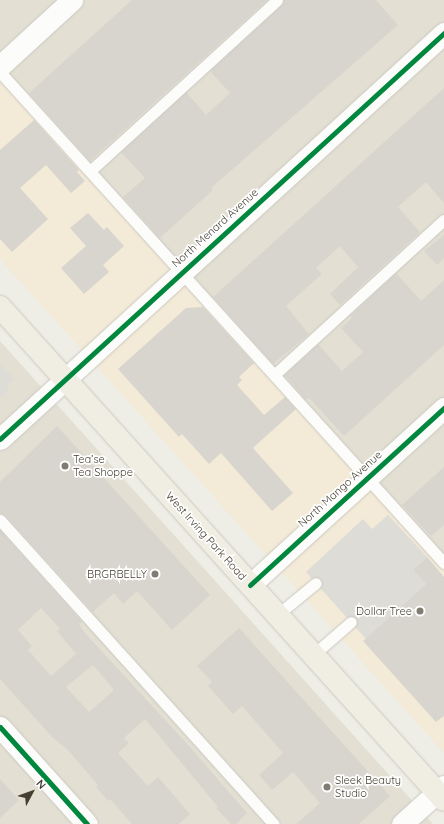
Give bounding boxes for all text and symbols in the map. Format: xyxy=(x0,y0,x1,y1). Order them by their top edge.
street label: North Menard Avenue xyxy=(169,186,261,270)
street label: North Mango Avenue xyxy=(295,448,385,530)
place label: Tea’se Tea Shoppe xyxy=(73,453,133,479)
marker: Tea’se Tea Shoppe xyxy=(60,461,70,471)
street label: West Irving Park Road xyxy=(163,489,249,583)
place label: BRGRBELLY xyxy=(87,567,147,581)
marker: BRGRBELLY xyxy=(150,569,160,579)
place label: Dollar Tree xyxy=(356,604,412,618)
marker: Dollar Tree xyxy=(415,606,425,616)
north arrow xyxy=(12,772,52,812)
place label: Sleek Beauty Studio xyxy=(335,774,401,800)
text: N xyxy=(33,776,49,792)
marker: Sleek Beauty Studio xyxy=(322,782,332,792)

